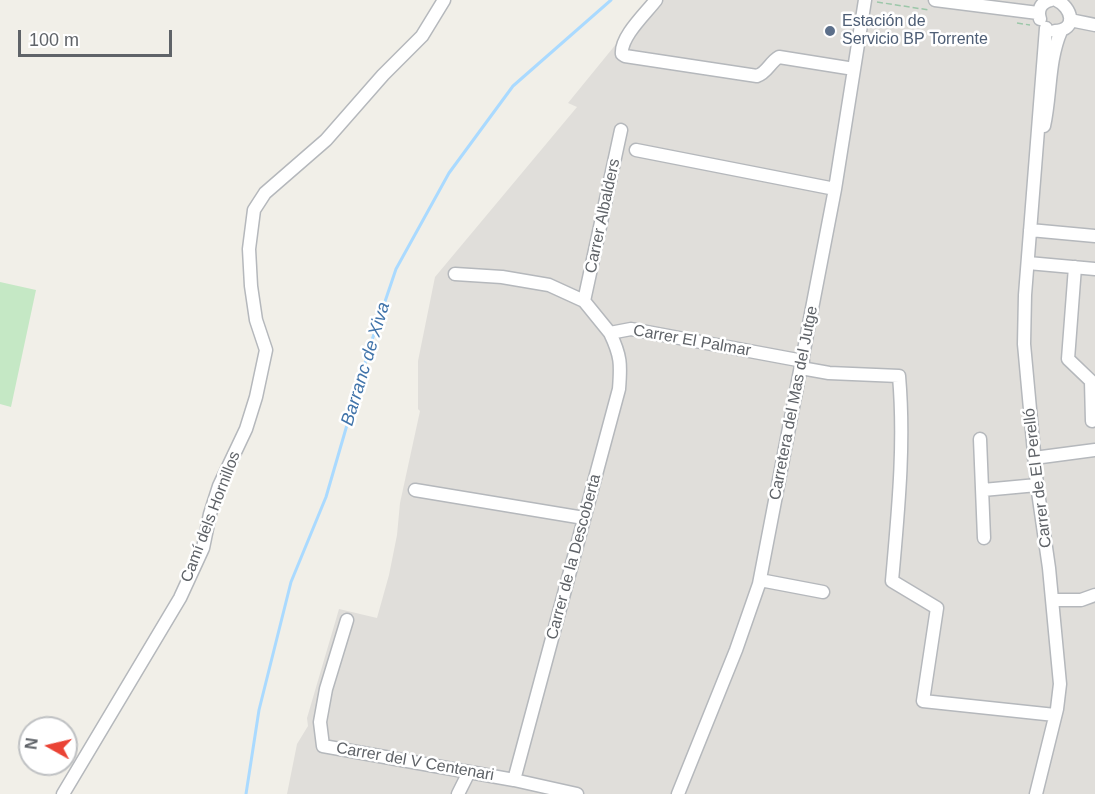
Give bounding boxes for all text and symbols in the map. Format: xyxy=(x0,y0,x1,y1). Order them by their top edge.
place label: Estación de Servicio BP Torrente xyxy=(842,12,988,50)
scale bar xyxy=(21,18,176,56)
marker: Estación de Servicio BP Torrente xyxy=(823,24,837,38)
text: 100 m xyxy=(29,30,79,50)
street label: Carrer Albalders xyxy=(582,157,624,275)
water label: Barranc de Xiva xyxy=(337,300,395,428)
street label: Carretera del Mas del Jutge xyxy=(766,304,822,502)
street label: Carrer El Palmar xyxy=(632,321,752,361)
street label: Carrer de El Perelló xyxy=(1020,407,1056,549)
street label: Camí dels Hornillos xyxy=(177,449,245,585)
street label: Carrer de la Descoberta xyxy=(543,472,605,642)
north arrow xyxy=(18,716,78,776)
text: N xyxy=(22,737,41,751)
street label: Carrer del V Centenari xyxy=(335,739,495,785)

